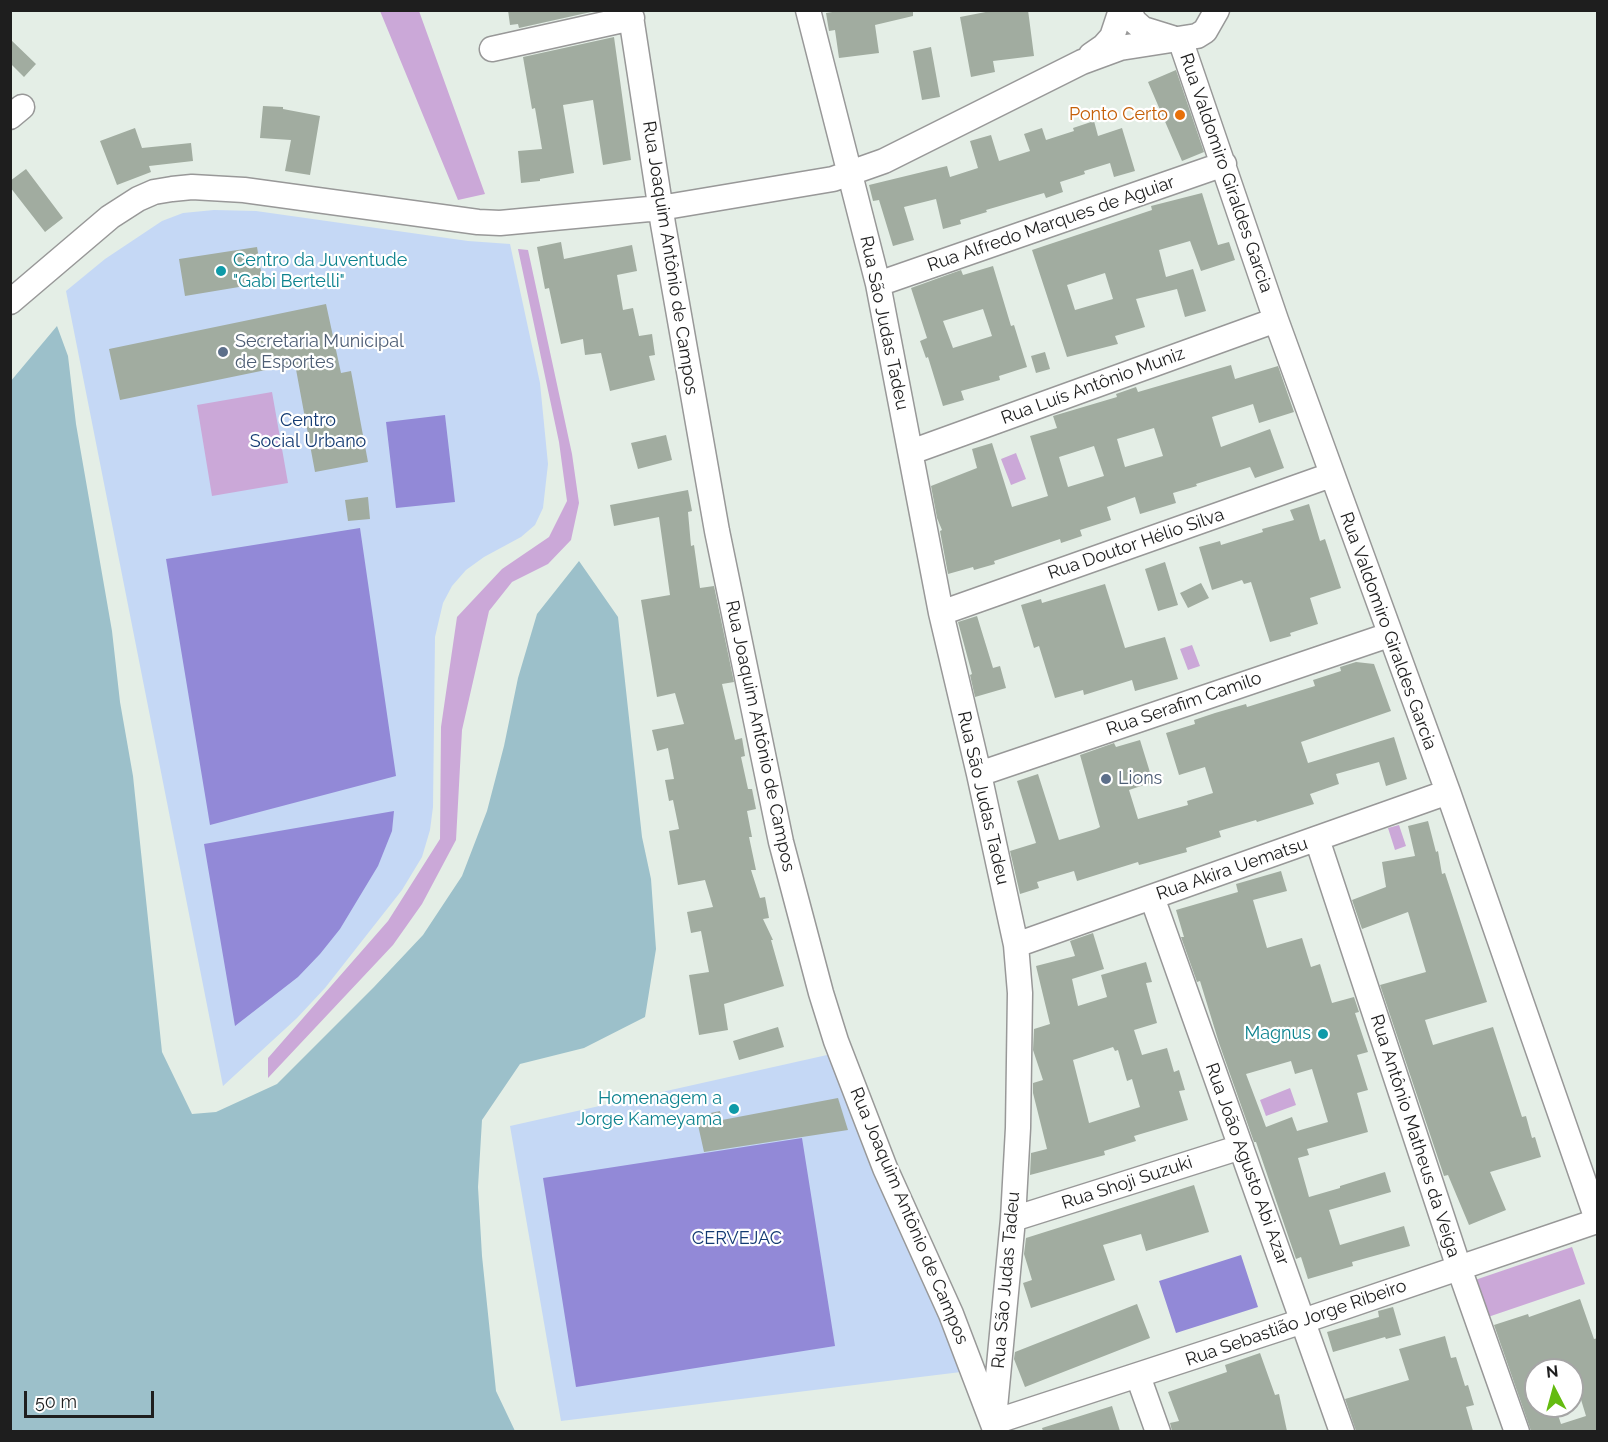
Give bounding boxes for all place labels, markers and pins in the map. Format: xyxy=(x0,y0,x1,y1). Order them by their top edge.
place label: Ponto Certo xyxy=(1069,104,1168,126)
marker: Ponto Certo xyxy=(1173,108,1187,122)
place label: Centro da Juventude "Gabi Bertelli" xyxy=(233,250,407,292)
marker: Centro da Juventude "Gabi Bertelli" xyxy=(214,264,228,278)
place label: Secretaria Municipal de Esportes xyxy=(235,331,404,374)
marker: Secretaria Municipal de Esportes xyxy=(216,345,230,359)
place label: Lions xyxy=(1118,768,1162,790)
marker: Lions xyxy=(1099,772,1113,786)
place label: Magnus xyxy=(1244,1023,1311,1045)
marker: Magnus xyxy=(1316,1027,1330,1041)
place label: Homenagem a Jorge Kameyama xyxy=(577,1088,722,1130)
marker: Homenagem a Jorge Kameyama xyxy=(727,1102,741,1116)

